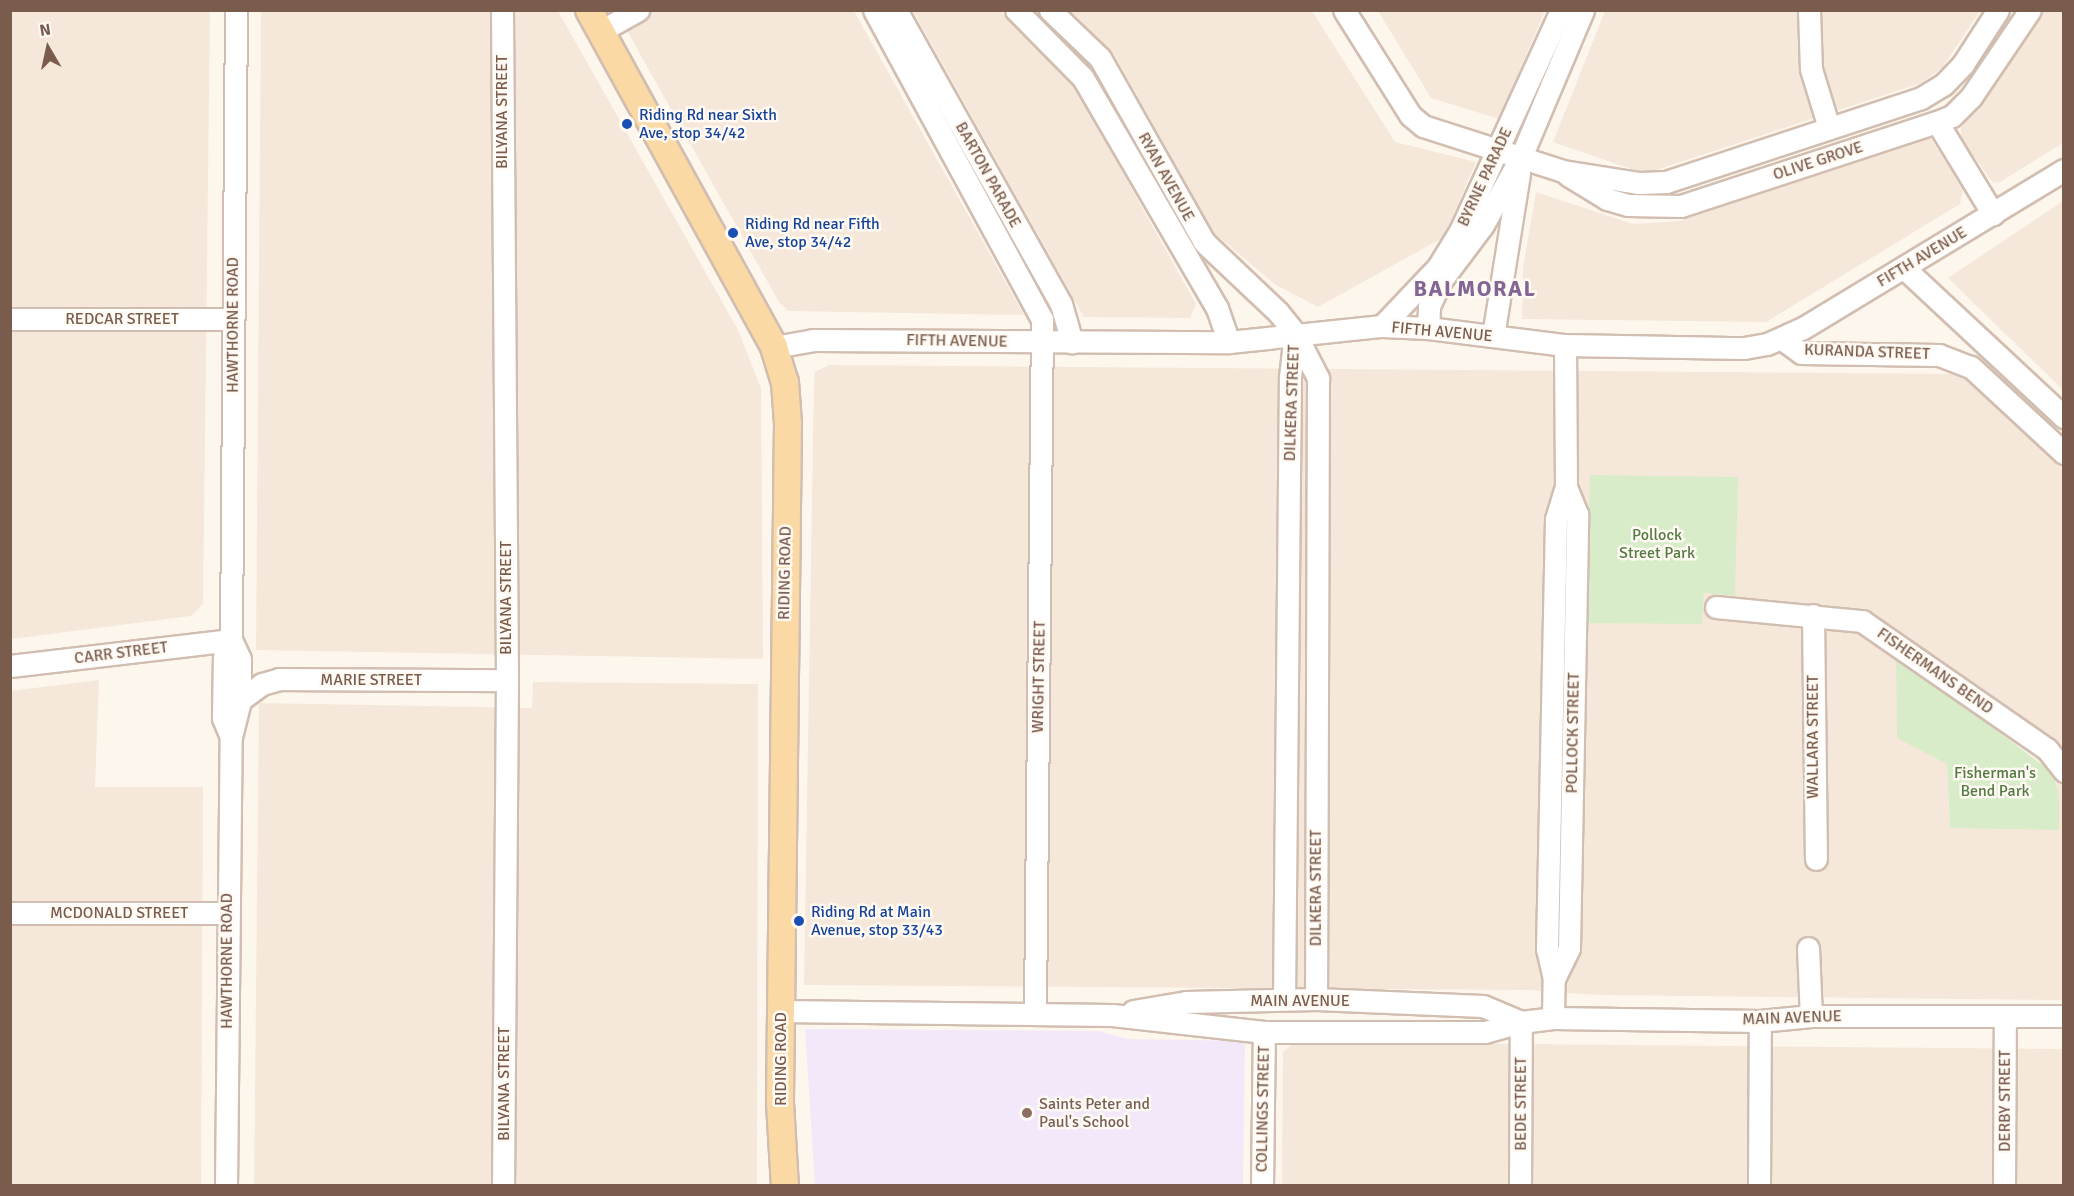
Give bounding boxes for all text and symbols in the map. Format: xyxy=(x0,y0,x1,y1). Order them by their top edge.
north arrow xyxy=(18,18,78,78)
text: N xyxy=(38,19,52,41)
street label: BILYANA STREET xyxy=(492,55,512,169)
place label: Riding Rd near Sixth Ave, stop 34/42 xyxy=(639,105,777,143)
marker: Riding Rd near Sixth Ave, stop 34/42 xyxy=(620,117,634,131)
street label: BARTON PARADE xyxy=(951,119,1025,231)
street label: BYRNE PARADE xyxy=(1454,124,1516,230)
street label: RYAN AVENUE xyxy=(1134,129,1198,225)
street label: OLIVE GROVE xyxy=(1771,137,1865,185)
place label: Riding Rd near Fifth Ave, stop 34/42 xyxy=(745,214,880,252)
street label: FIFTH AVENUE xyxy=(1874,223,1970,291)
marker: Riding Rd near Fifth Ave, stop 34/42 xyxy=(726,226,740,240)
street label: HAWTHORNE ROAD xyxy=(223,257,243,393)
district label: BALMORAL xyxy=(1413,276,1537,302)
street label: REDCAR STREET xyxy=(65,309,179,329)
street label: FIFTH AVENUE xyxy=(1391,318,1493,346)
street label: FIFTH AVENUE xyxy=(906,331,1008,351)
street label: KURANDA STREET xyxy=(1804,340,1930,364)
street label: DILKERA STREET xyxy=(1280,344,1304,462)
park label: Pollock Street Park xyxy=(1619,525,1695,563)
street label: RIDING ROAD xyxy=(775,526,795,620)
street label: BILYANA STREET xyxy=(496,541,516,655)
street label: WRIGHT STREET xyxy=(1028,621,1050,733)
street label: FISHERMANS BEND xyxy=(1873,624,1997,718)
street label: CARR STREET xyxy=(73,638,169,668)
street label: MARIE STREET xyxy=(320,670,422,690)
street label: POLLOCK STREET xyxy=(1562,672,1584,794)
street label: WALLARA STREET xyxy=(1803,675,1823,799)
park label: Fisherman's Bend Park xyxy=(1954,763,2036,801)
street label: DILKERA STREET xyxy=(1306,830,1326,946)
street label: HAWTHORNE ROAD xyxy=(217,893,237,1029)
place label: Riding Rd at Main Avenue, stop 33/43 xyxy=(811,902,943,940)
street label: MCDONALD STREET xyxy=(50,903,188,923)
marker: Riding Rd at Main Avenue, stop 33/43 xyxy=(792,914,806,928)
street label: MAIN AVENUE xyxy=(1250,991,1350,1011)
street label: MAIN AVENUE xyxy=(1742,1007,1842,1029)
street label: RIDING ROAD xyxy=(771,1012,791,1106)
street label: BILYANA STREET xyxy=(494,1027,514,1141)
street label: COLLINGS STREET xyxy=(1252,1046,1274,1172)
street label: DERBY STREET xyxy=(1995,1050,2015,1152)
street label: BEDE STREET xyxy=(1511,1057,1531,1151)
place label: Saints Peter and Paul's School xyxy=(1039,1094,1150,1132)
marker: Saints Peter and Paul's School xyxy=(1020,1106,1034,1120)

